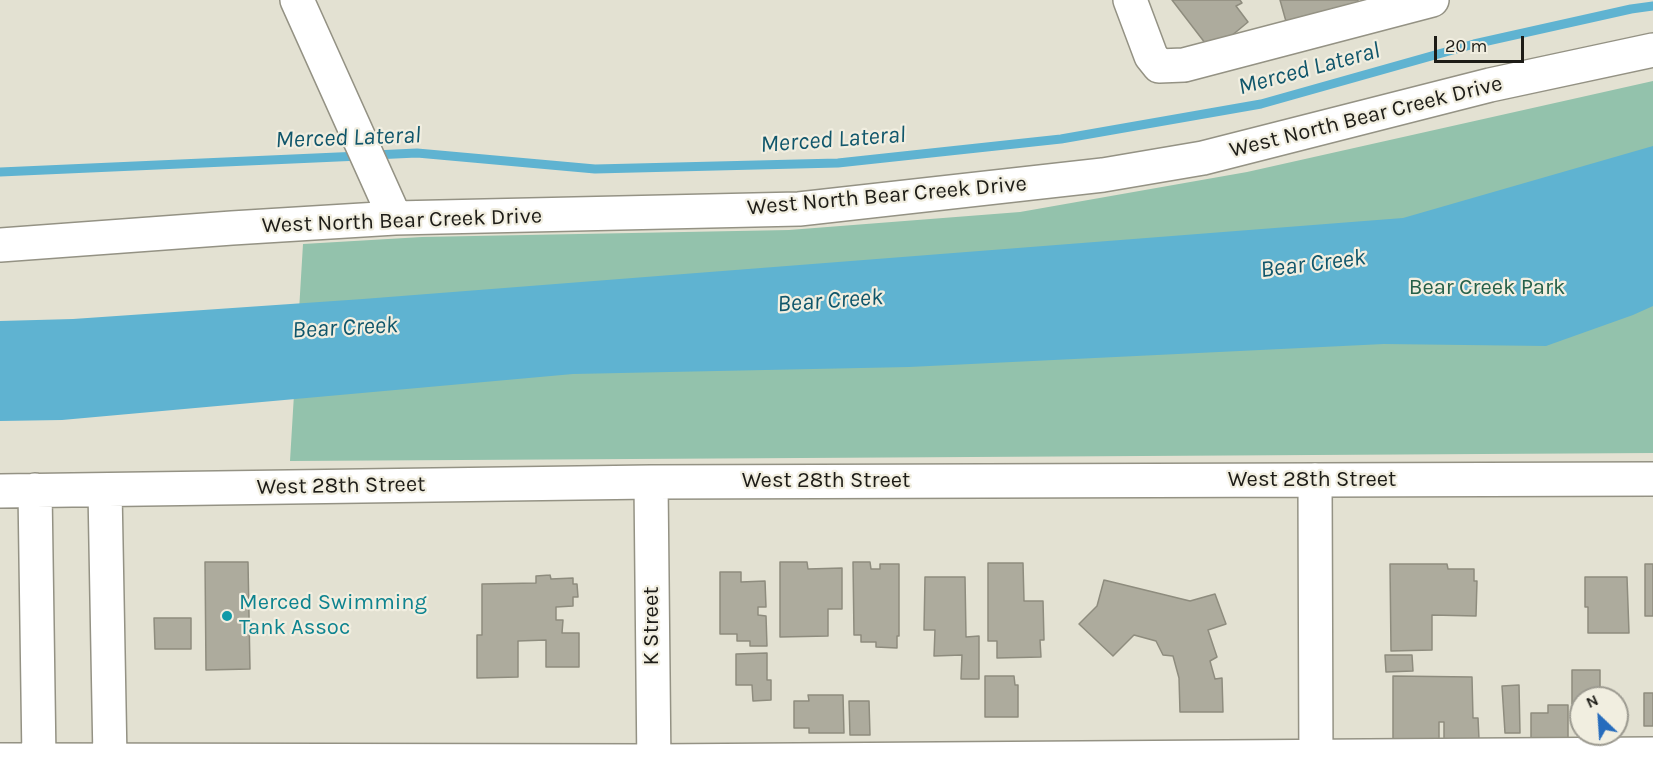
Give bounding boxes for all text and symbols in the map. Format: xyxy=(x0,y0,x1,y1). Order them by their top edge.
scale bar xyxy=(1437,24,1527,62)
text: 20 m xyxy=(1445,35,1487,57)
water label: Merced Lateral xyxy=(1235,36,1383,102)
street label: West North Bear Creek Drive xyxy=(1227,70,1505,164)
water label: Merced Lateral xyxy=(275,121,421,155)
water label: Merced Lateral xyxy=(759,121,907,159)
street label: West North Bear Creek Drive xyxy=(746,171,1028,221)
street label: West North Bear Creek Drive xyxy=(261,203,543,239)
water label: Bear Creek xyxy=(1259,243,1367,285)
park label: Bear Creek Park xyxy=(1409,275,1565,301)
water label: Bear Creek xyxy=(776,283,884,319)
water label: Bear Creek xyxy=(291,311,399,345)
street label: West 28th Street xyxy=(1228,467,1396,493)
street label: West 28th Street xyxy=(742,468,910,494)
street label: West 28th Street xyxy=(256,471,426,501)
street label: K Street xyxy=(639,587,665,665)
place label: Merced Swimming Tank Assoc xyxy=(239,590,427,642)
marker: Merced Swimming Tank Assoc xyxy=(220,609,234,623)
north arrow xyxy=(1569,686,1629,746)
text: N xyxy=(1583,690,1601,712)

